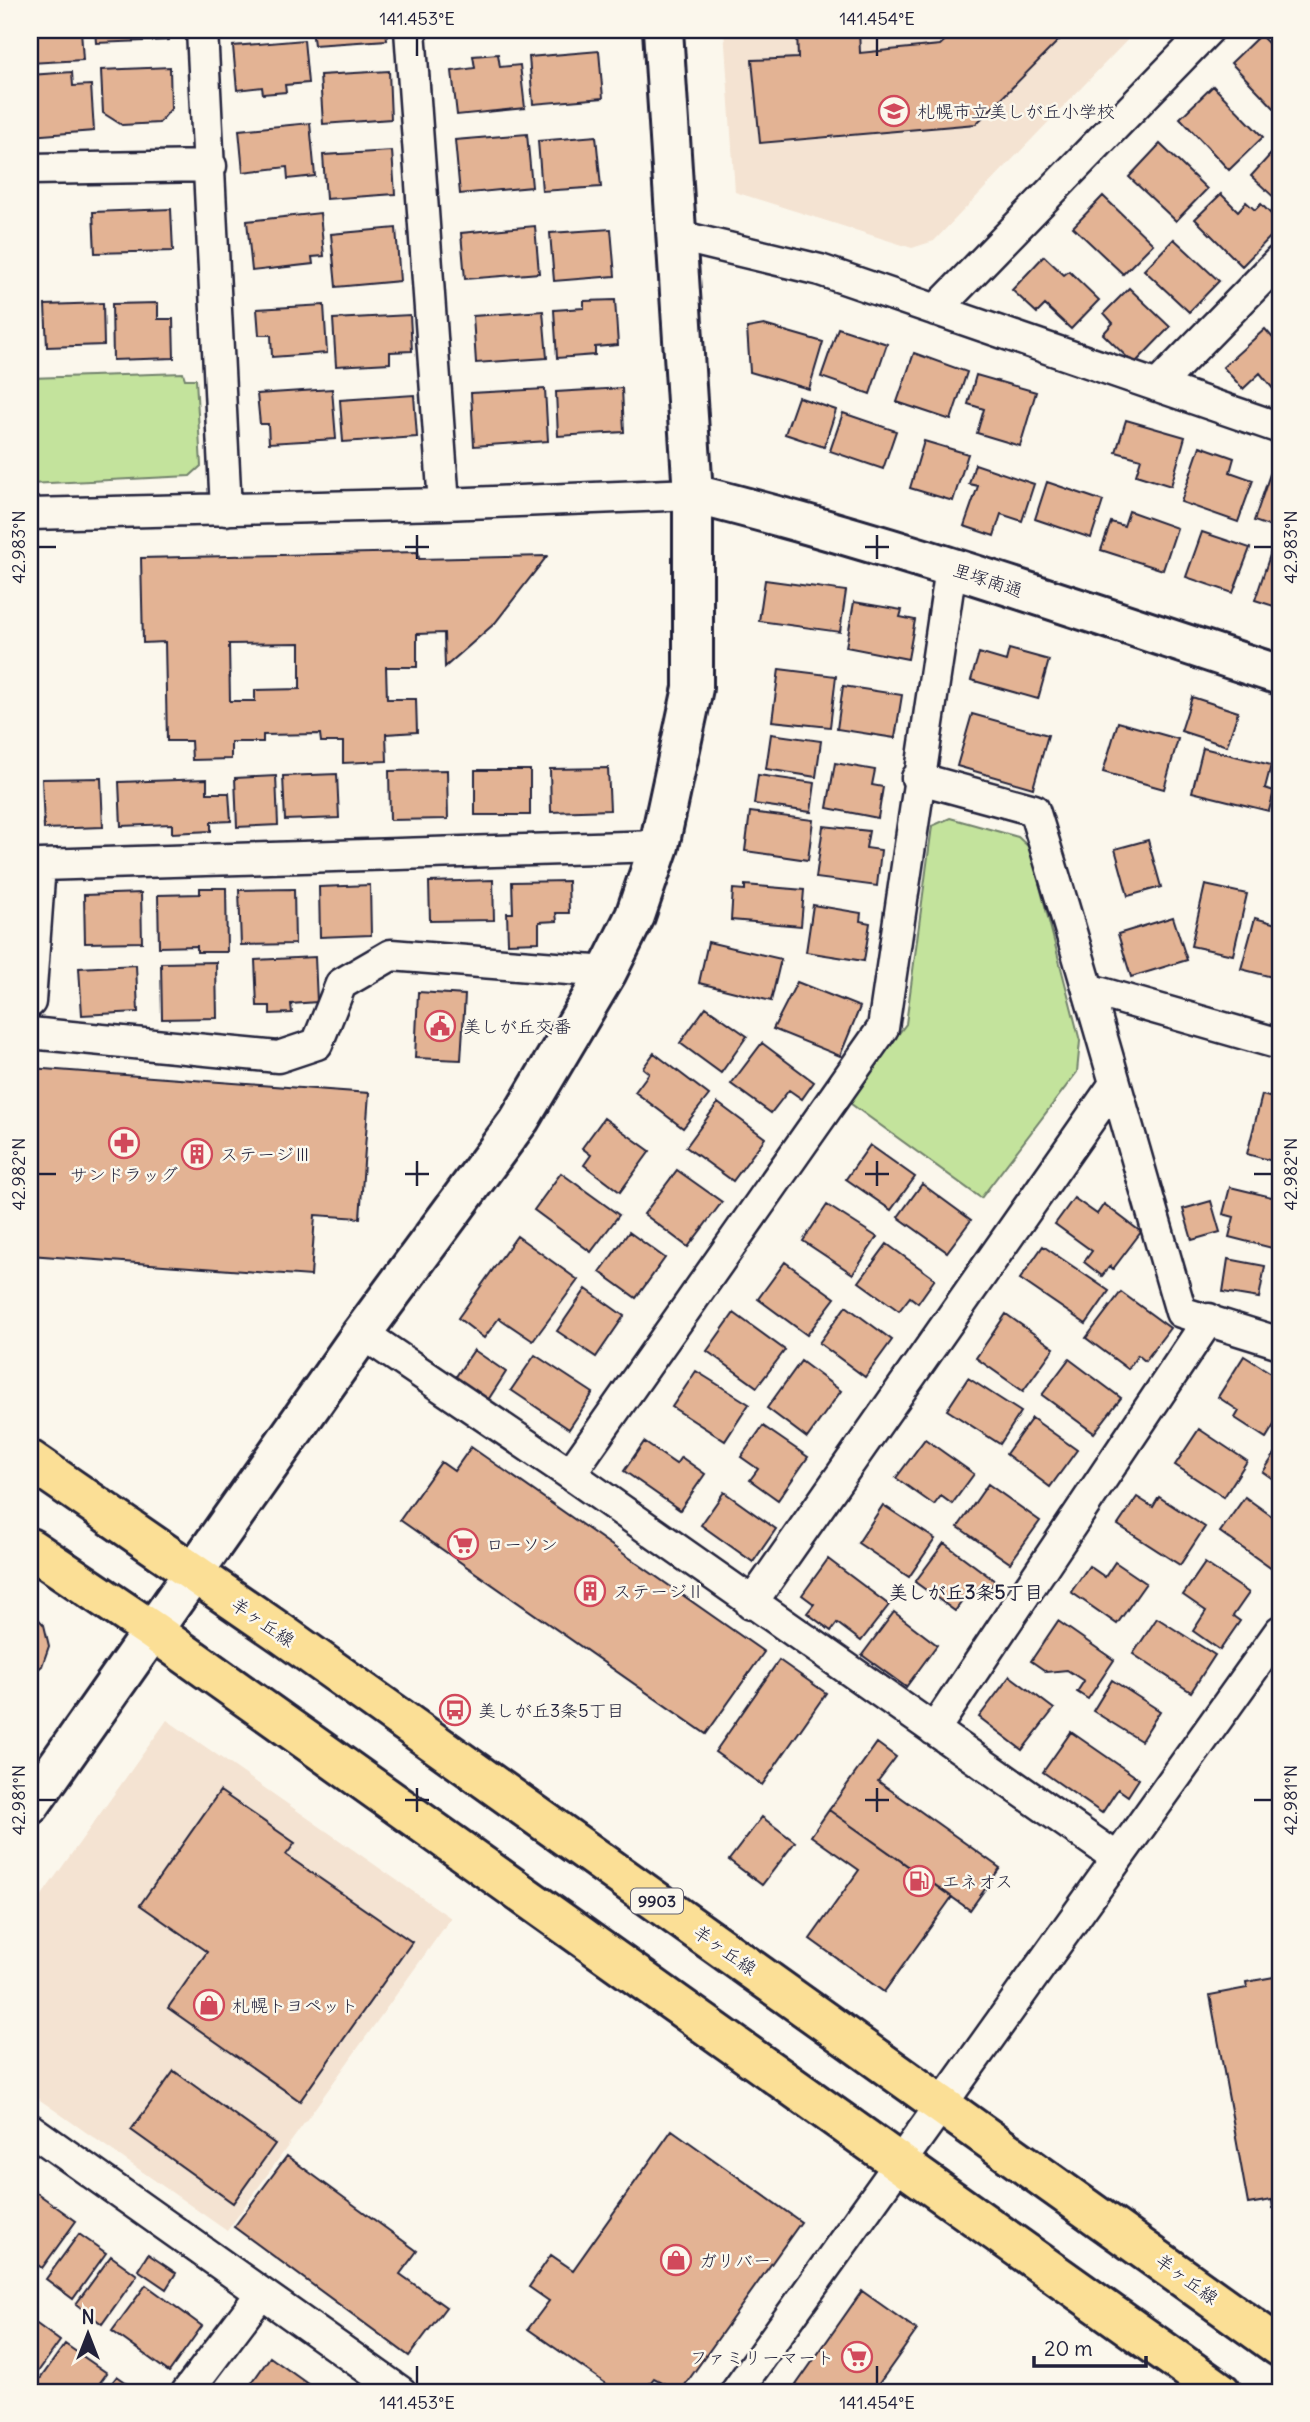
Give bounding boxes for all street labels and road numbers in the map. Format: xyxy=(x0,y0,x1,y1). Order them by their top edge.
street label: 里塚南通 xyxy=(950,558,1026,602)
street label: 羊ヶ丘線 xyxy=(227,1592,299,1652)
road number: 9903 xyxy=(631,1888,683,1913)
street label: 羊ヶ丘線 xyxy=(689,1920,761,1980)
street label: 羊ヶ丘線 xyxy=(1151,2249,1223,2309)

